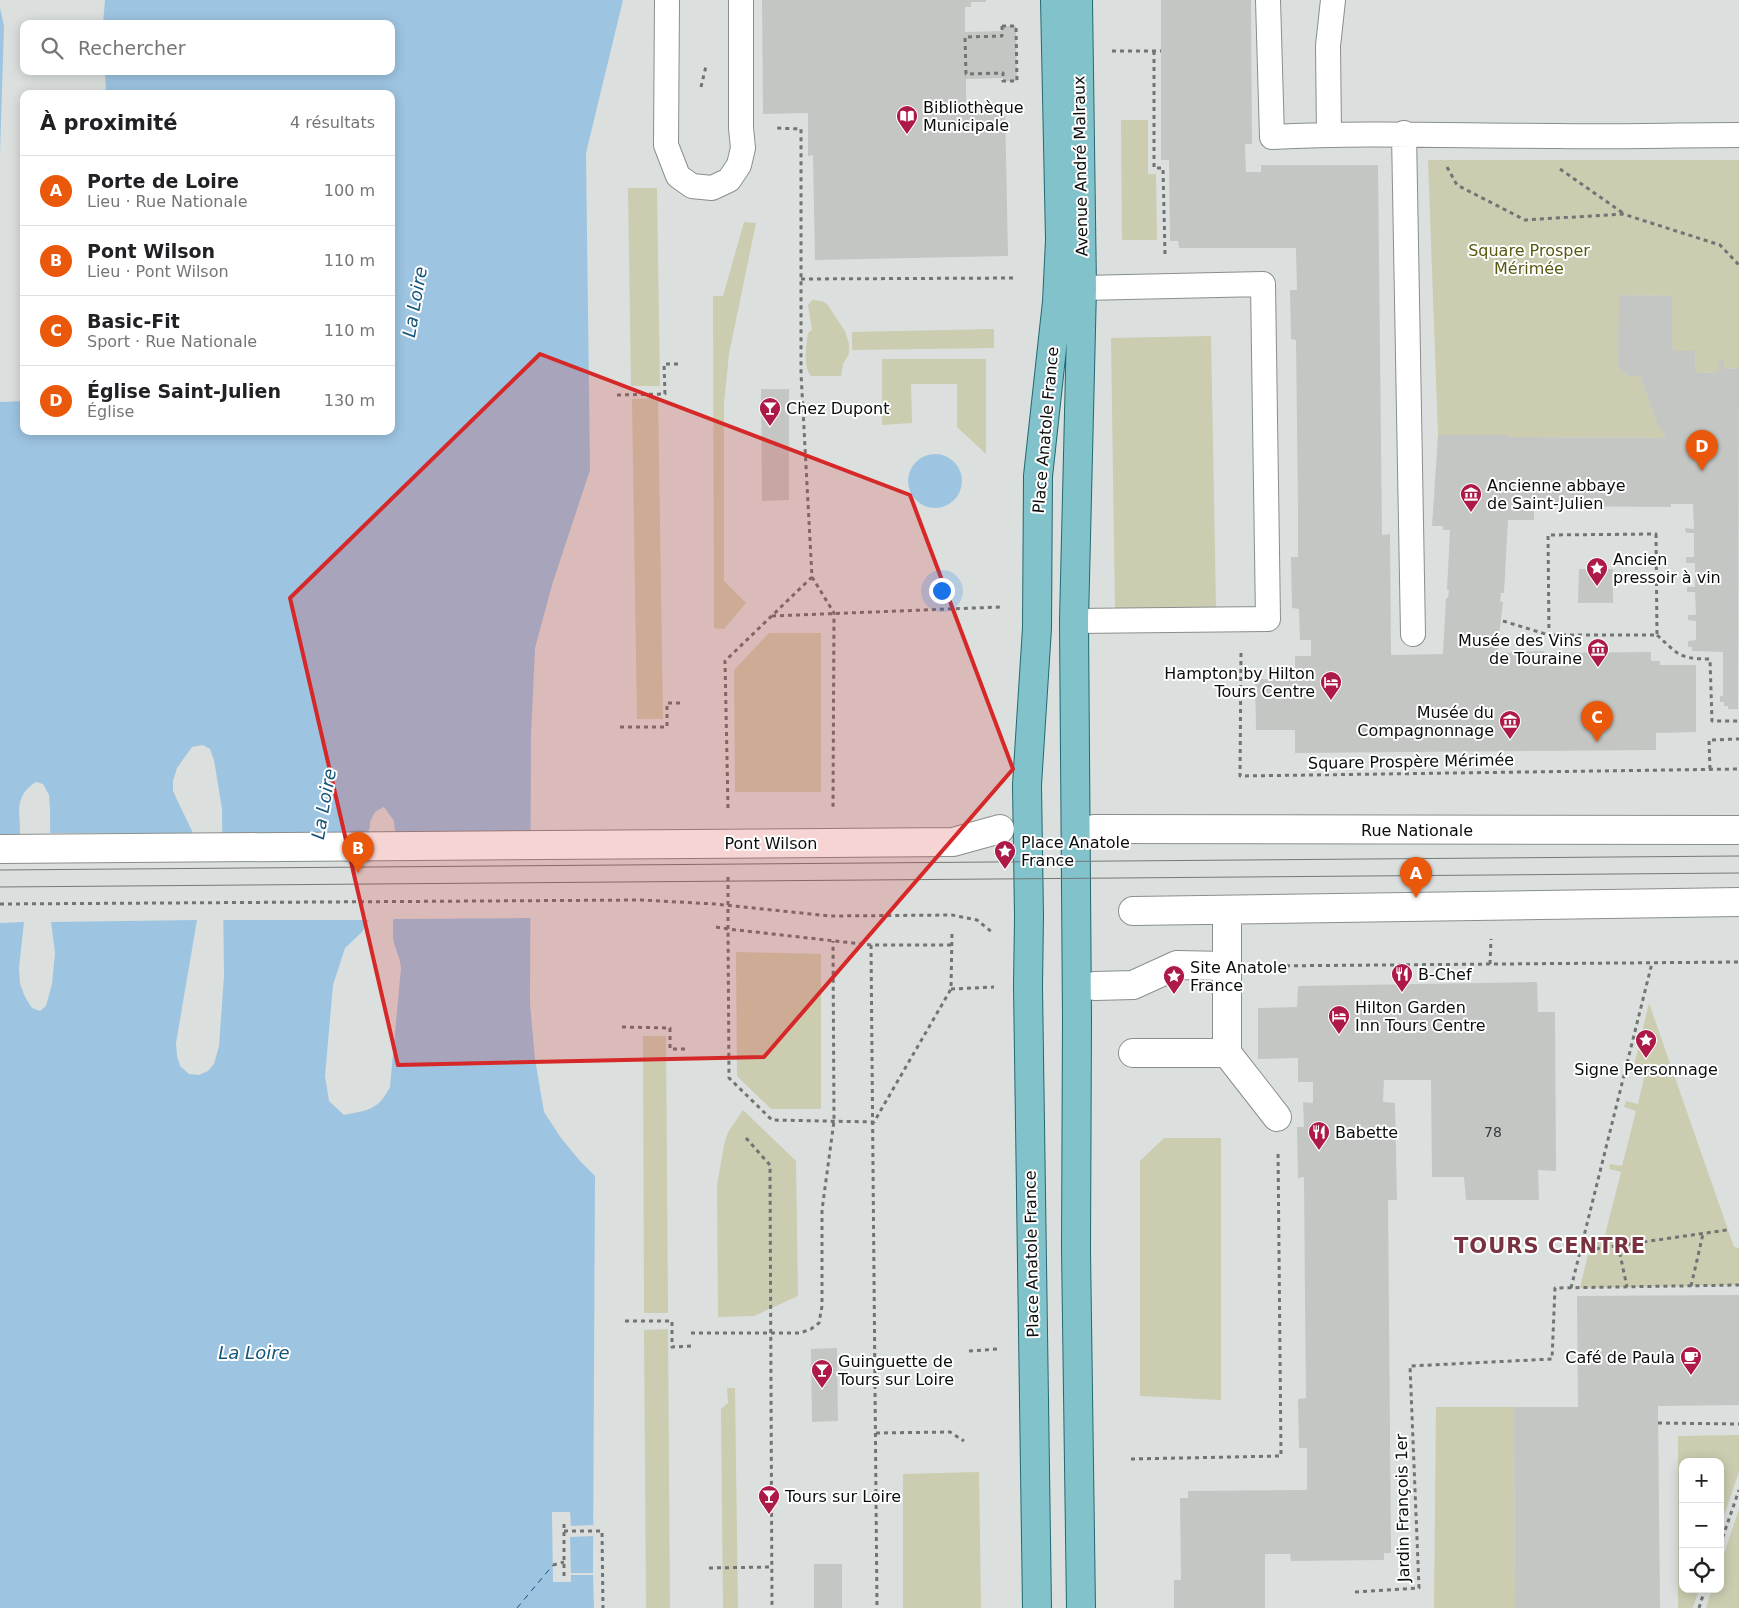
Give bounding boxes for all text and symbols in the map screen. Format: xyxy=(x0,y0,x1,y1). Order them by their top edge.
search box xyxy=(20,20,395,75)
icon: search xyxy=(38,34,66,62)
text: Rechercher xyxy=(78,37,186,59)
street label: Avenue André Malraux xyxy=(1069,75,1092,257)
place label: Bibliothèque Municipale xyxy=(923,98,1024,135)
library icon: Bibliothèque Municipale xyxy=(895,104,919,135)
text: À proximité xyxy=(40,111,177,135)
text: 4 résultats xyxy=(290,113,375,132)
text: Porte de Loire xyxy=(87,170,239,192)
text: A xyxy=(50,181,62,200)
text: 100 m xyxy=(324,181,375,200)
text: Lieu · Rue Nationale xyxy=(87,192,248,211)
text: Pont Wilson xyxy=(87,240,215,262)
park label: Square Prosper Mérimée xyxy=(1468,241,1590,278)
text: B xyxy=(50,251,62,270)
text: 110 m xyxy=(324,251,375,270)
text: Lieu · Pont Wilson xyxy=(87,262,229,281)
water label: La Loire xyxy=(398,265,431,339)
text: Basic-Fit xyxy=(87,310,180,332)
text: C xyxy=(50,321,62,340)
text: 110 m xyxy=(324,321,375,340)
text: Sport · Rue Nationale xyxy=(87,332,257,351)
street label: Place Anatole France xyxy=(1029,346,1062,514)
text: Église Saint-Julien xyxy=(87,380,281,402)
text: D xyxy=(49,391,63,410)
text: 130 m xyxy=(324,391,375,410)
bar icon: Chez Dupont xyxy=(758,396,782,427)
place label: Chez Dupont xyxy=(786,399,889,418)
text: Église xyxy=(87,402,134,421)
pin: D xyxy=(1686,430,1718,471)
place label: Ancienne abbaye de Saint-Julien xyxy=(1487,476,1626,513)
museum icon: Ancienne abbaye de Saint-Julien xyxy=(1459,482,1483,513)
place label: Ancien pressoir à vin xyxy=(1613,550,1721,587)
place icon: Ancien pressoir à vin xyxy=(1585,556,1609,587)
your location xyxy=(929,578,955,604)
place label: Musée des Vins de Touraine xyxy=(1458,631,1582,668)
museum icon: Musée des Vins de Touraine xyxy=(1586,637,1610,668)
place label: Hampton by Hilton Tours Centre xyxy=(1164,664,1315,701)
hotel icon: Hampton by Hilton Tours Centre xyxy=(1319,670,1343,701)
pin: C xyxy=(1581,701,1613,742)
place label: Musée du Compagnonnage xyxy=(1357,703,1494,740)
museum icon: Musée du Compagnonnage xyxy=(1498,709,1522,740)
street label: Square Prospère Mérimée xyxy=(1308,750,1514,773)
water label: La Loire xyxy=(307,767,340,841)
street label: Rue Nationale xyxy=(1361,821,1473,840)
pin: B xyxy=(342,832,374,873)
place label: Place Anatole France xyxy=(1021,833,1130,870)
street label: Pont Wilson xyxy=(725,834,818,853)
place icon: Place Anatole France xyxy=(993,839,1017,870)
pin: A xyxy=(1400,857,1432,898)
place label: Site Anatole France xyxy=(1190,958,1287,995)
restaurant icon: B-Chef xyxy=(1390,962,1414,993)
place icon: Site Anatole France xyxy=(1162,964,1186,995)
place label: B-Chef xyxy=(1418,965,1472,984)
place label: Hilton Garden Inn Tours Centre xyxy=(1355,998,1486,1035)
hotel icon: Hilton Garden Inn Tours Centre xyxy=(1327,1004,1351,1035)
place icon: Signe Personnage xyxy=(1634,1028,1658,1059)
place label: Signe Personnage xyxy=(1574,1060,1718,1079)
restaurant icon: Babette xyxy=(1307,1120,1331,1151)
place label: Babette xyxy=(1335,1123,1398,1142)
house number: 78 xyxy=(1484,1124,1502,1140)
street label: Place Anatole France xyxy=(1021,1170,1042,1338)
district label: TOURS CENTRE xyxy=(1454,1234,1646,1258)
water label: La Loire xyxy=(218,1342,290,1363)
cafe icon: Café de Paula xyxy=(1679,1345,1703,1376)
place label: Café de Paula xyxy=(1565,1348,1675,1367)
place label: Guinguette de Tours sur Loire xyxy=(837,1352,954,1389)
bar icon: Guinguette de Tours sur Loire xyxy=(810,1358,834,1389)
street label: Jardin François 1er xyxy=(1392,1433,1413,1583)
map controls xyxy=(1679,1458,1724,1593)
button: + xyxy=(1679,1458,1724,1503)
bar icon: Tours sur Loire xyxy=(757,1484,781,1515)
place label: Tours sur Loire xyxy=(784,1487,901,1506)
button: − xyxy=(1679,1503,1724,1548)
button: locate xyxy=(1679,1548,1724,1593)

